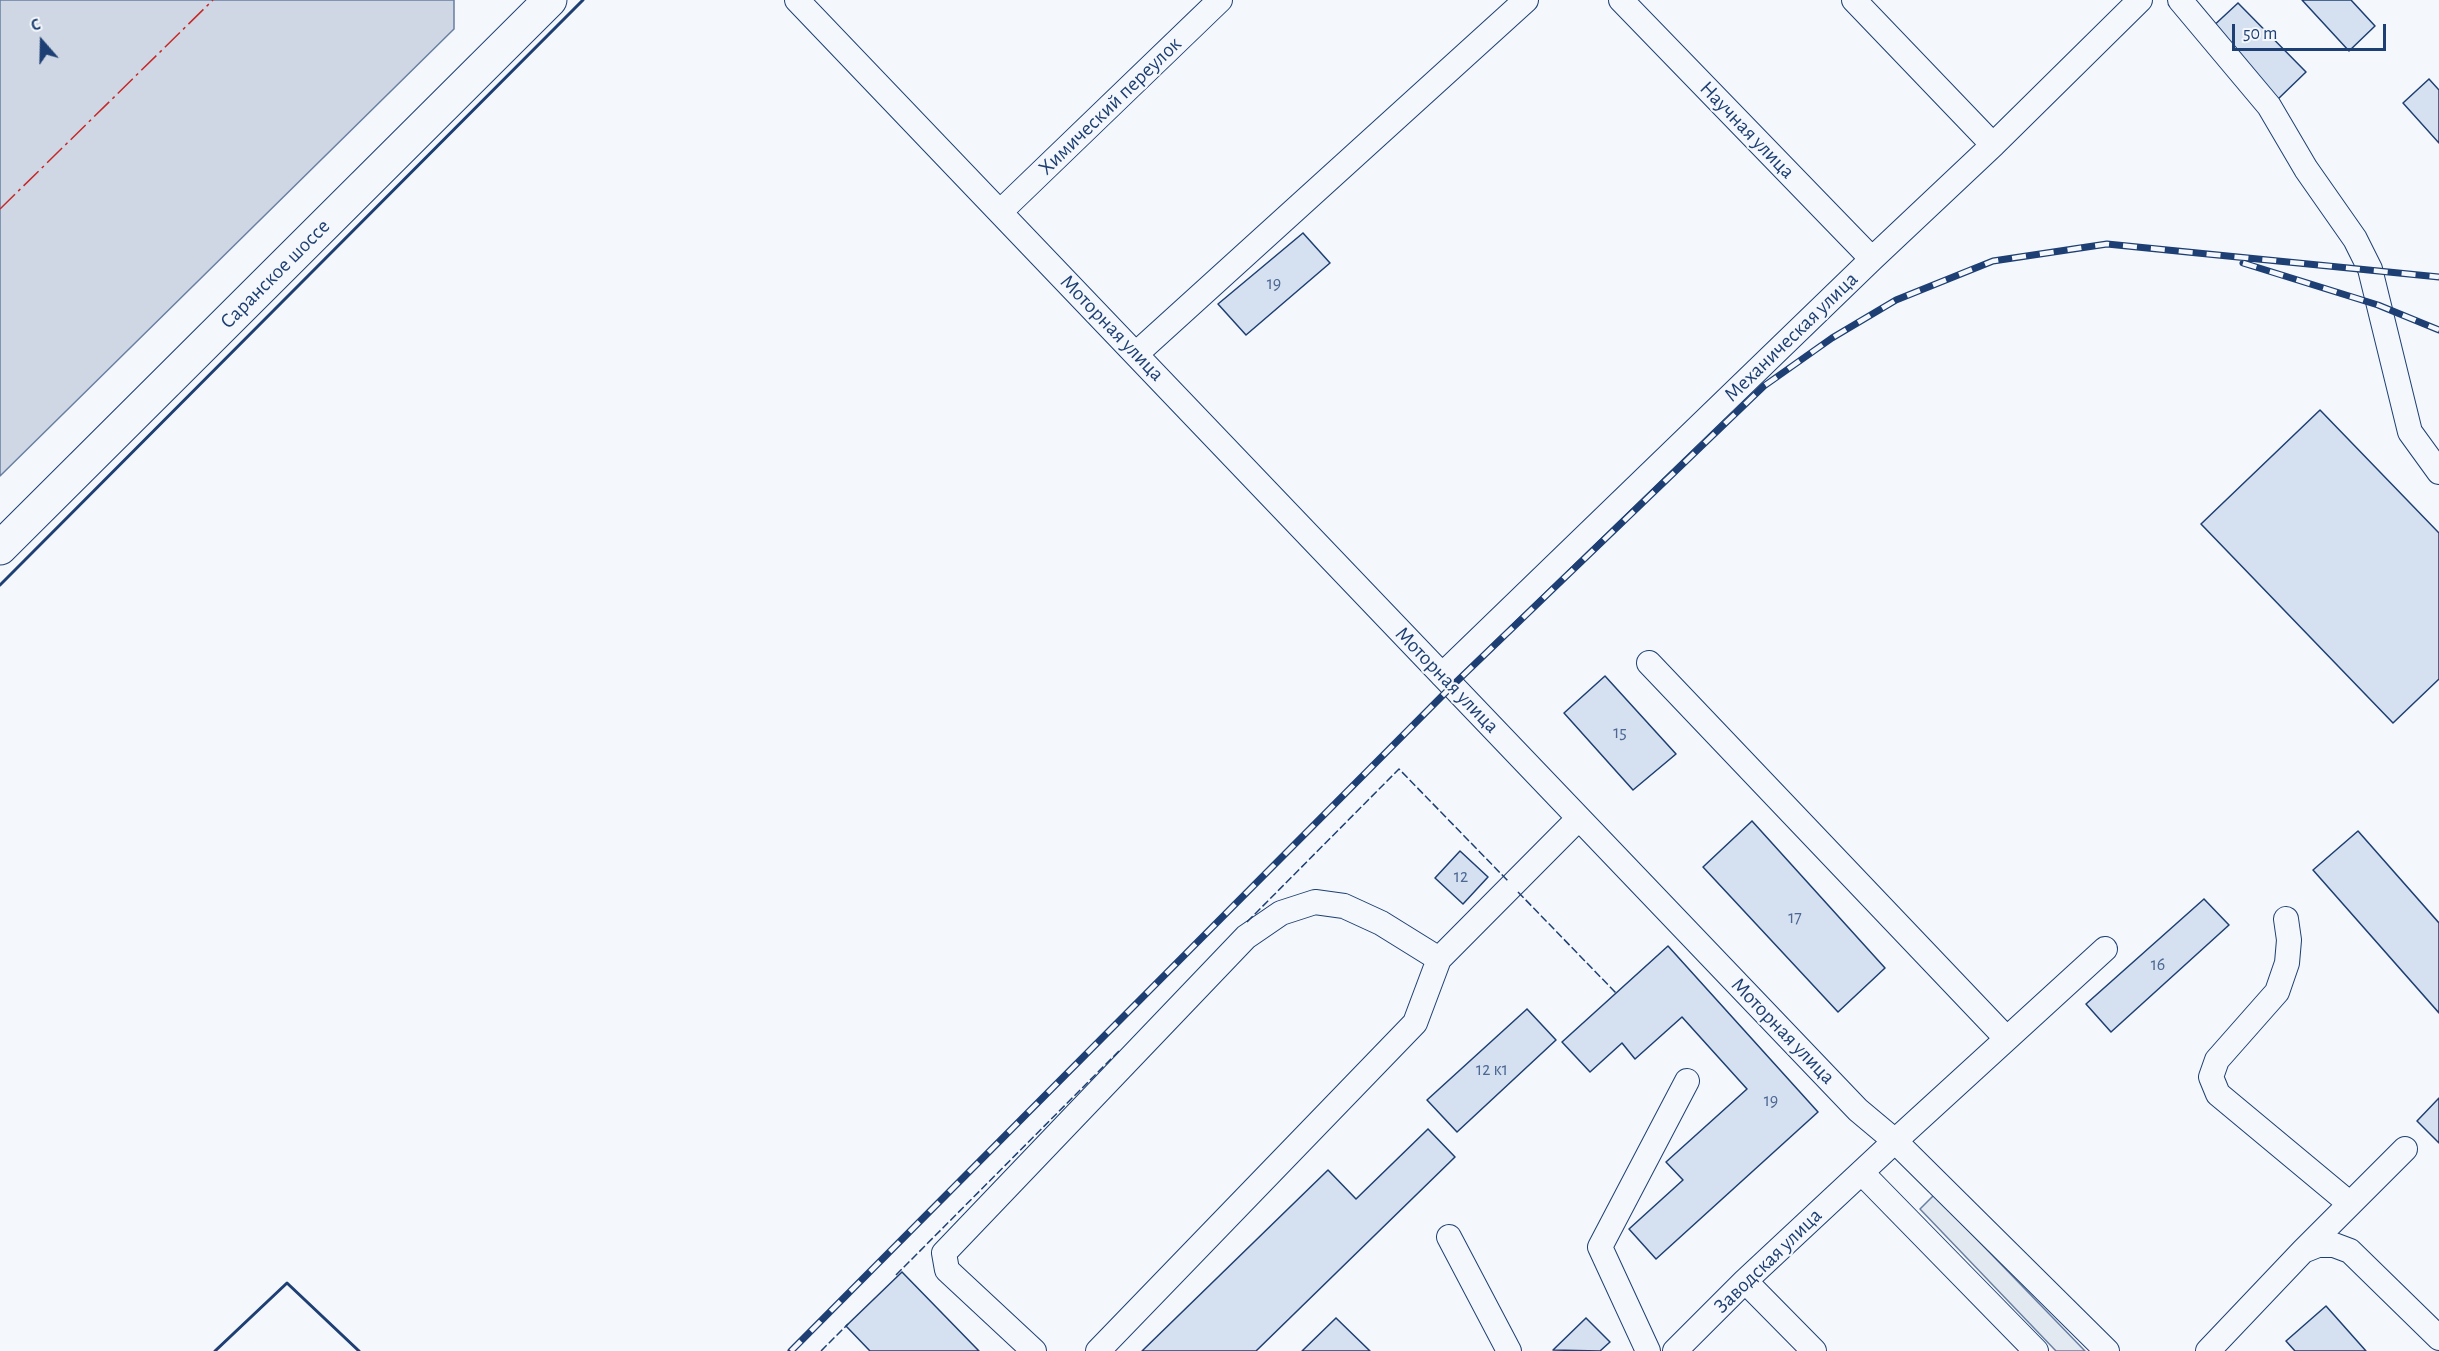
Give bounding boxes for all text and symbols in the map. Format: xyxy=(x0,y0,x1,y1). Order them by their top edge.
north arrow xyxy=(12,12,72,72)
scale bar xyxy=(2235,12,2390,50)
text: С xyxy=(29,16,43,34)
text: 50 m xyxy=(2243,25,2277,43)
street label: Химический переулок xyxy=(1033,31,1187,181)
street label: Научная улица xyxy=(1694,76,1800,184)
street label: Саранское шоссе xyxy=(215,214,335,334)
street label: Механическая улица xyxy=(1719,267,1863,407)
street label: Моторная улица xyxy=(1055,269,1169,387)
house number: 19 xyxy=(1267,273,1281,295)
street label: Моторная улица xyxy=(1390,621,1504,739)
house number: 15 xyxy=(1613,722,1627,744)
house number: 12 xyxy=(1454,866,1468,888)
house number: 17 xyxy=(1788,907,1802,929)
house number: 16 xyxy=(2151,954,2165,976)
street label: Моторная улица xyxy=(1726,972,1840,1090)
house number: 12 к1 xyxy=(1476,1059,1508,1081)
house number: 19 xyxy=(1764,1090,1778,1112)
street label: Заводская улица xyxy=(1709,1203,1827,1319)

